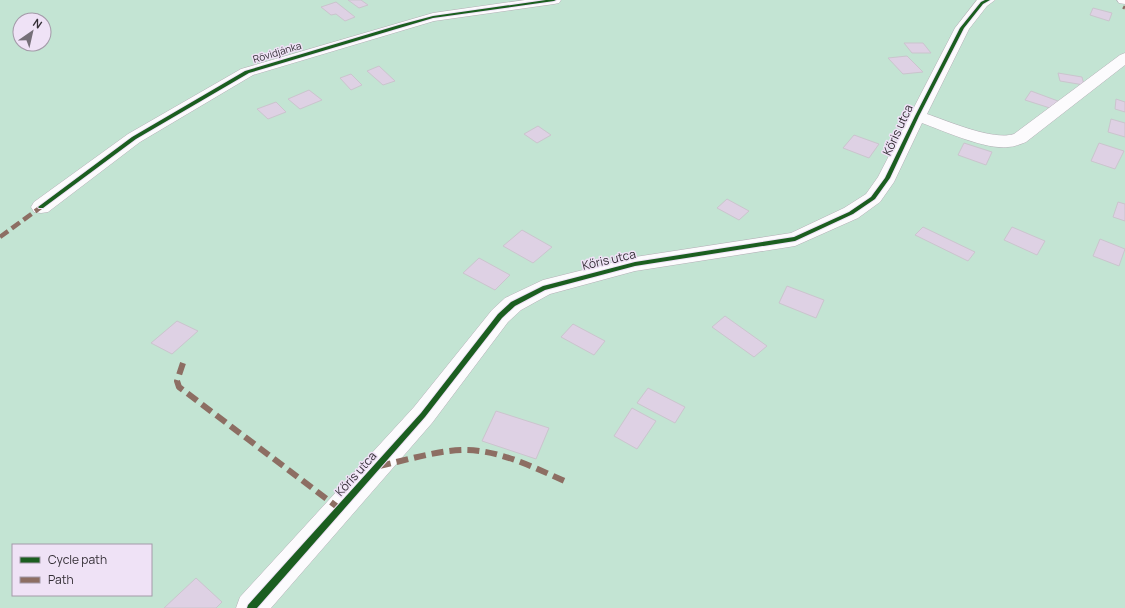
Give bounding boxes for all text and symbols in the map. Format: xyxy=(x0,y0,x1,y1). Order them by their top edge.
north arrow xyxy=(12,12,52,52)
text: N xyxy=(30,15,45,32)
street label: Rövidjánka xyxy=(251,38,303,66)
street label: Kőris utca xyxy=(878,101,917,158)
street label: Kőris utca xyxy=(580,245,637,274)
street label: Kőris utca xyxy=(331,448,380,500)
legend xyxy=(12,544,152,596)
text: Cycle path xyxy=(48,551,107,568)
text: Path xyxy=(48,571,74,588)

